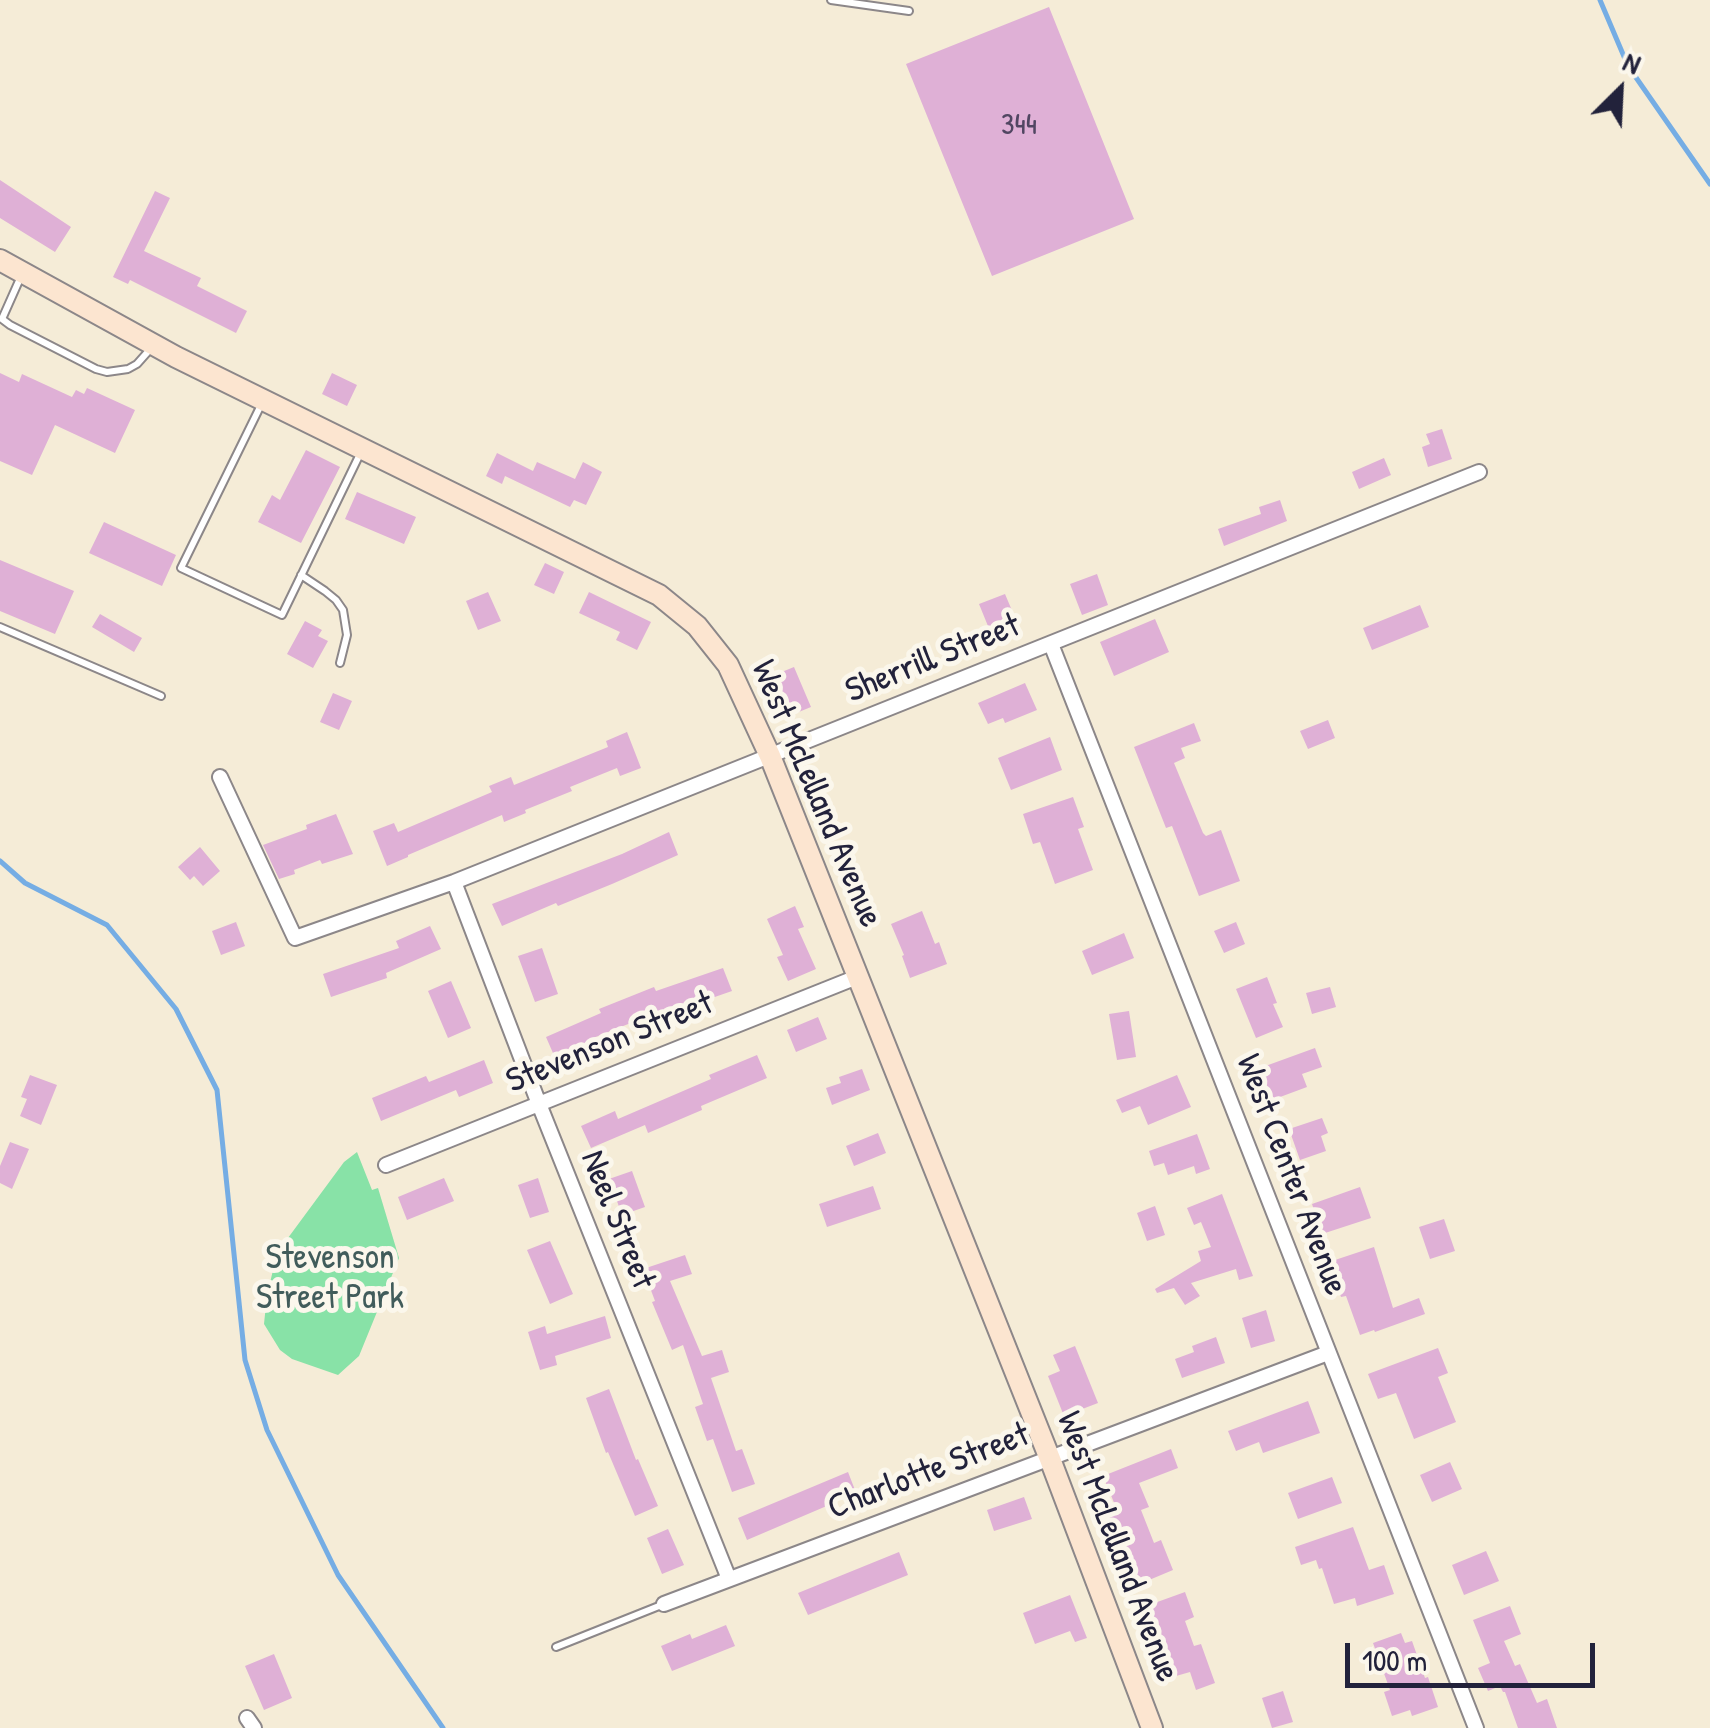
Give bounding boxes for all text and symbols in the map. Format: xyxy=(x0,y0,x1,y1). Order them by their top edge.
north arrow xyxy=(1570,40,1670,140)
text: N xyxy=(1618,42,1647,83)
house number: 344 xyxy=(1001,108,1037,144)
street label: Sherrill Street xyxy=(840,605,1026,713)
street label: West McLelland Avenue xyxy=(741,654,891,934)
street label: Stevenson Street xyxy=(501,983,719,1103)
street label: West Center Avenue xyxy=(1226,1049,1356,1301)
street label: Neel Street xyxy=(570,1145,664,1295)
park label: Stevenson Street Park xyxy=(256,1238,404,1320)
street label: West McLelland Avenue xyxy=(1046,1406,1188,1688)
street label: Charlotte Street xyxy=(823,1414,1035,1530)
scale bar xyxy=(1350,1623,1600,1685)
text: 100 m xyxy=(1362,1640,1427,1680)

